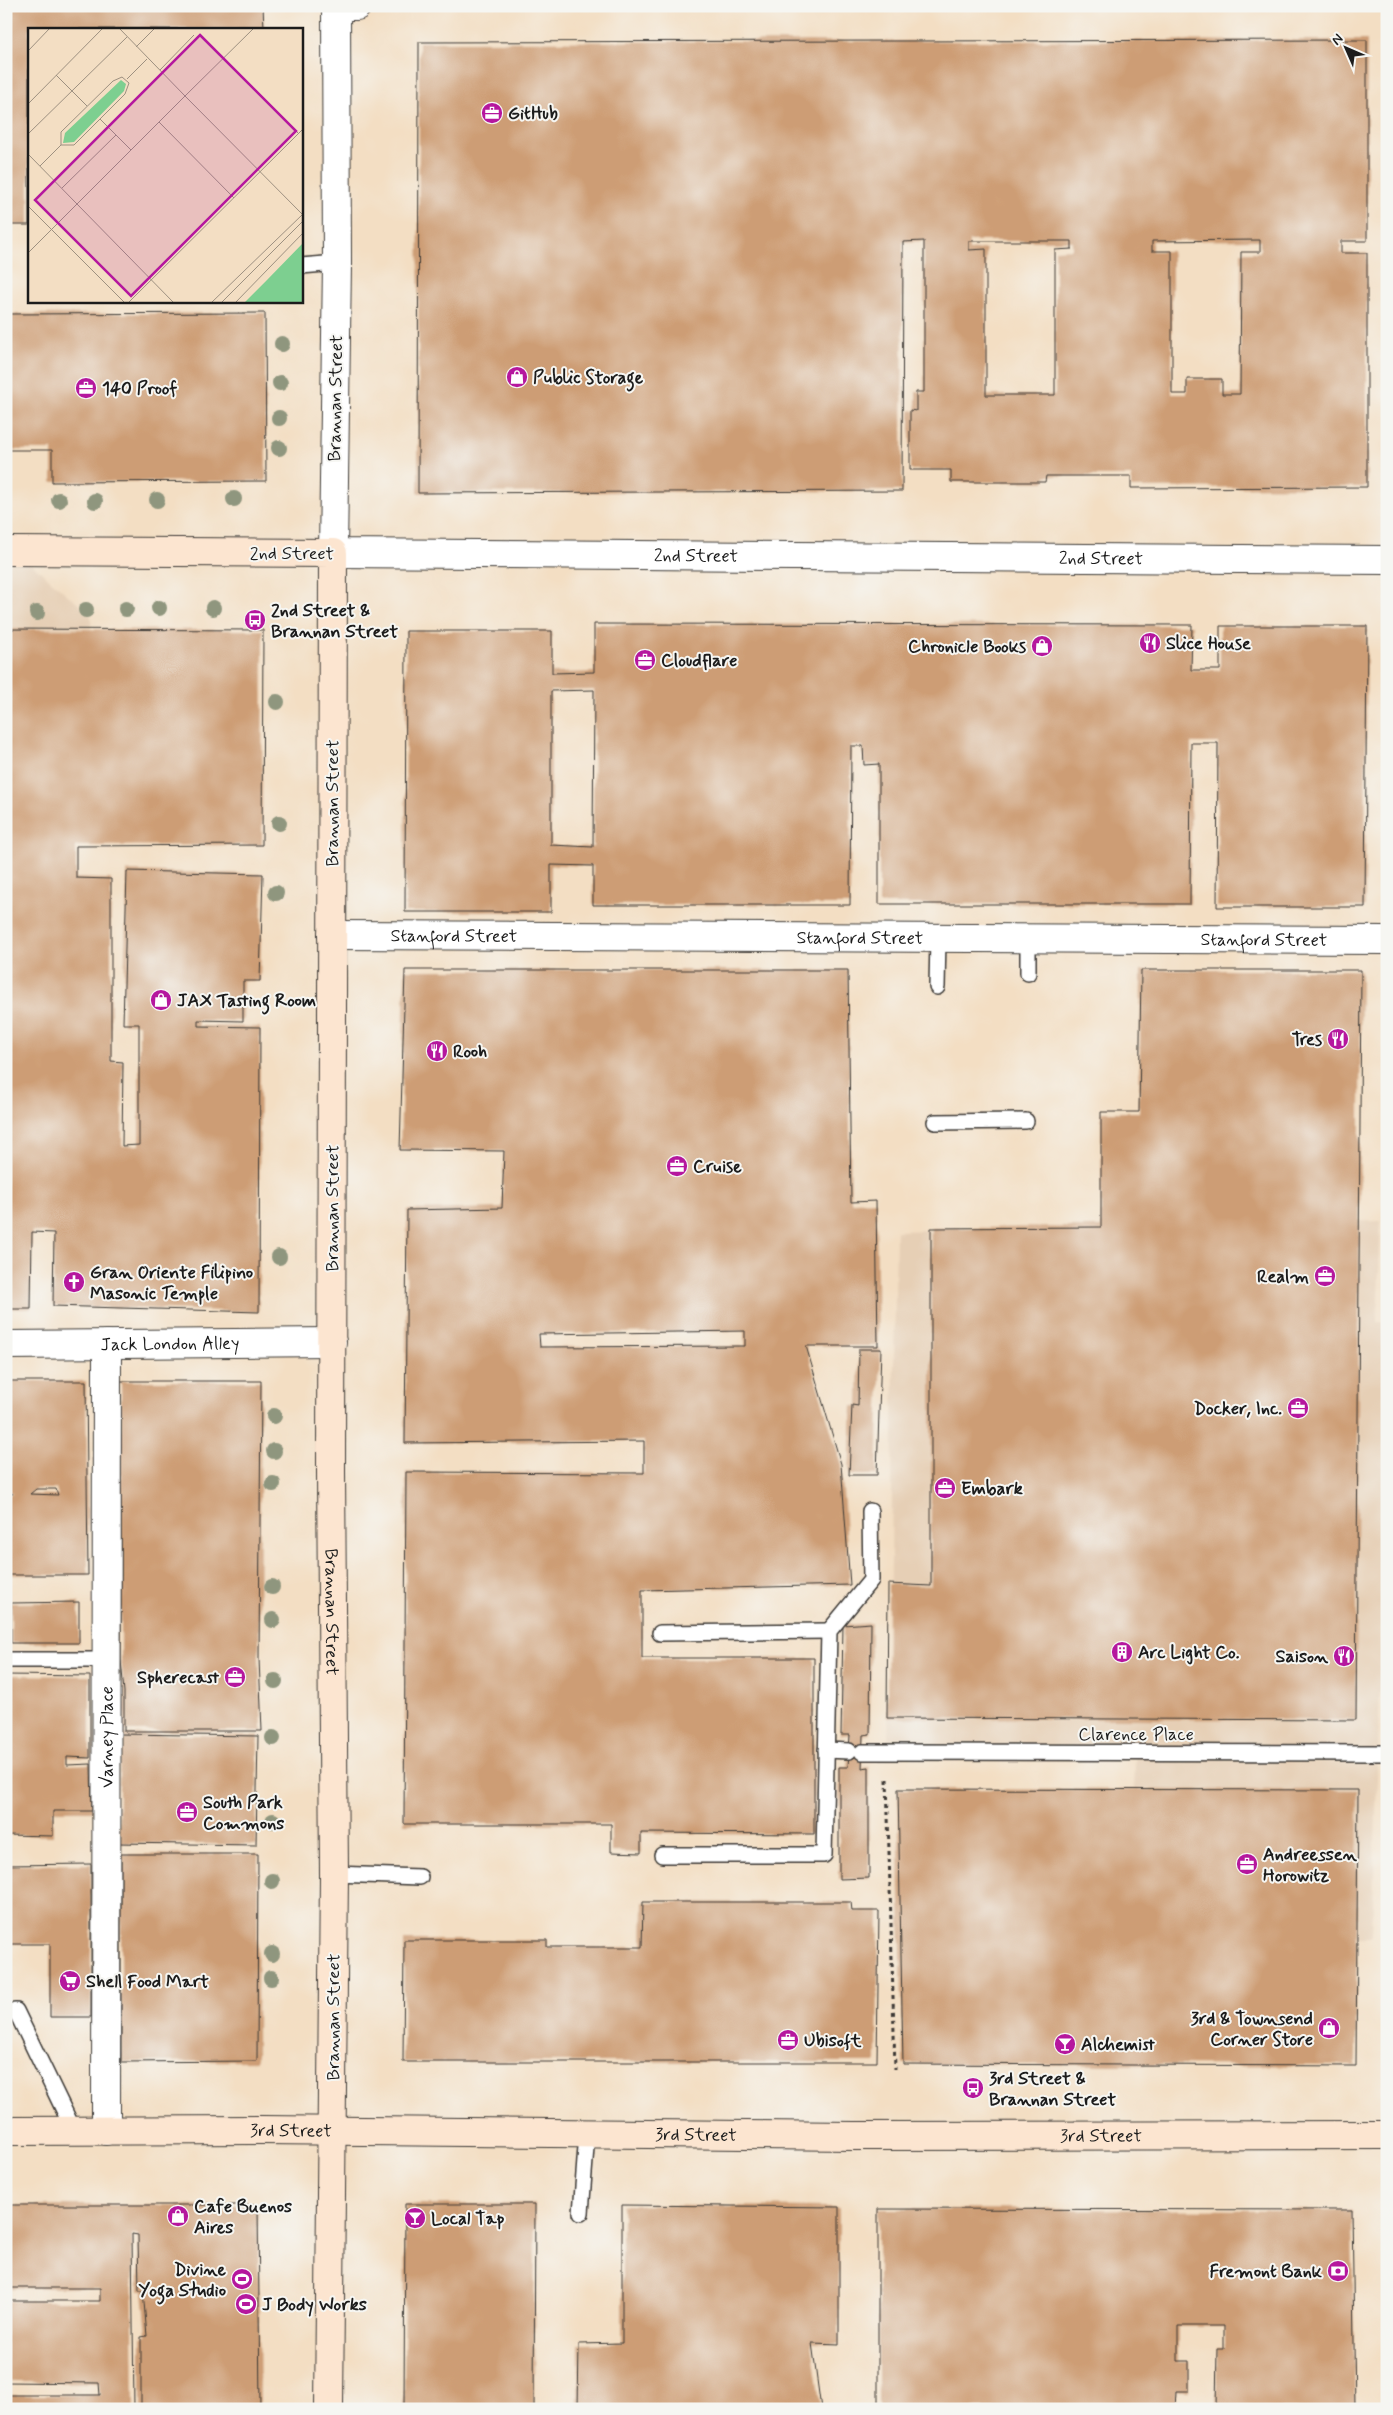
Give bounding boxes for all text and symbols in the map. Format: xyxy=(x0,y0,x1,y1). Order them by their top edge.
north arrow xyxy=(1320,22,1370,72)
inset map xyxy=(28,28,302,302)
text: N xyxy=(1328,30,1347,49)
office icon: GitHub xyxy=(480,101,504,125)
place label: GitHub xyxy=(508,102,558,126)
street label: Brannan Street xyxy=(323,334,349,462)
shop icon: Public Storage xyxy=(505,365,529,389)
place label: Public Storage xyxy=(533,366,644,392)
office icon: 140 Proof xyxy=(74,376,98,400)
place label: 140 Proof xyxy=(102,377,177,401)
street label: 2nd Street xyxy=(250,542,334,566)
street label: 2nd Street xyxy=(654,544,738,569)
street label: 2nd Street xyxy=(1059,547,1143,571)
place label: 2nd Street & Brannan Street xyxy=(271,599,398,644)
bus stop icon: 2nd Street & Brannan Street xyxy=(243,608,267,632)
restaurant icon: Slice House xyxy=(1138,631,1162,655)
place label: Slice House xyxy=(1166,632,1251,656)
shop icon: Chronicle Books xyxy=(1030,634,1054,658)
place label: Chronicle Books xyxy=(908,635,1026,659)
office icon: Cloudflare xyxy=(633,648,657,672)
place label: Cloudflare xyxy=(661,649,737,673)
street label: Brannan Street xyxy=(321,740,345,866)
street label: Stanford Street xyxy=(391,924,517,951)
street label: Stanford Street xyxy=(797,926,923,952)
street label: Stanford Street xyxy=(1201,928,1327,954)
shop icon: JAX Tasting Room xyxy=(149,988,173,1012)
place label: JAX Tasting Room xyxy=(177,989,316,1015)
restaurant icon: Tres xyxy=(1326,1027,1350,1051)
place label: Tres xyxy=(1292,1028,1322,1052)
restaurant icon: Rooh xyxy=(425,1039,449,1063)
place label: Rooh xyxy=(453,1040,487,1064)
street label: Brannan Street xyxy=(321,1145,345,1271)
office icon: Cruise xyxy=(665,1154,689,1178)
place label: Cruise xyxy=(693,1155,742,1179)
place label: Gran Oriente Filipino Masonic Temple xyxy=(90,1261,253,1306)
office icon: Realm xyxy=(1313,1264,1337,1288)
place label: Realm xyxy=(1257,1265,1309,1289)
church icon: Gran Oriente Filipino Masonic Temple xyxy=(62,1270,86,1294)
street label: Jack London Alley xyxy=(100,1332,240,1357)
office icon: Docker, Inc. xyxy=(1286,1396,1310,1420)
place label: Docker, Inc. xyxy=(1194,1397,1282,1421)
office icon: Embark xyxy=(933,1476,957,1500)
place label: Embark xyxy=(961,1477,1023,1501)
street label: Brannan Street xyxy=(319,1548,344,1676)
building icon: Arc Light Co. xyxy=(1110,1640,1134,1664)
place label: Arc Light Co. xyxy=(1138,1641,1240,1665)
restaurant icon: Saison xyxy=(1332,1644,1356,1668)
place label: Saison xyxy=(1275,1645,1329,1669)
office icon: Spherecast xyxy=(223,1665,247,1689)
place label: Spherecast xyxy=(137,1666,220,1690)
street label: Varney Place xyxy=(95,1686,120,1788)
street label: Clarence Place xyxy=(1078,1723,1194,1747)
place label: South Park Commons xyxy=(203,1791,284,1836)
office icon: South Park Commons xyxy=(175,1800,199,1824)
place label: Andreessen Horowitz xyxy=(1263,1843,1358,1888)
office icon: Andreessen Horowitz xyxy=(1235,1852,1259,1876)
street label: Brannan Street xyxy=(322,1954,346,2080)
supermarket icon: Shell Food Mart xyxy=(58,1969,82,1993)
place label: Shell Food Mart xyxy=(86,1970,209,1994)
place label: 3rd & Townsend Corner Store xyxy=(1191,2007,1313,2052)
shop icon: 3rd & Townsend Corner Store xyxy=(1317,2016,1341,2040)
office icon: Ubisoft xyxy=(776,2028,800,2052)
place label: Ubisoft xyxy=(804,2029,862,2053)
bar icon: Alchemist xyxy=(1053,2032,1077,2056)
place label: Alchemist xyxy=(1081,2033,1155,2057)
place label: 3rd Street & Brannan Street xyxy=(989,2067,1116,2112)
bus stop icon: 3rd Street & Brannan Street xyxy=(961,2076,985,2100)
street label: 3rd Street xyxy=(250,2119,332,2144)
street label: 3rd Street xyxy=(655,2123,737,2148)
street label: 3rd Street xyxy=(1060,2124,1142,2149)
place label: Cafe Buenos Aires xyxy=(194,2195,292,2240)
shop icon: Cafe Buenos Aires xyxy=(166,2204,190,2228)
bar icon: Local Tap xyxy=(403,2206,427,2230)
place label: Local Tap xyxy=(431,2207,505,2231)
place label: Divine Yoga Studio xyxy=(139,2258,227,2305)
bank icon: Fremont Bank xyxy=(1326,2259,1350,2283)
place label: Fremont Bank xyxy=(1209,2260,1323,2284)
sports icon: Divine Yoga Studio xyxy=(230,2267,254,2291)
sports icon: J Body Works xyxy=(234,2292,258,2316)
place label: J Body Works xyxy=(262,2293,367,2317)

